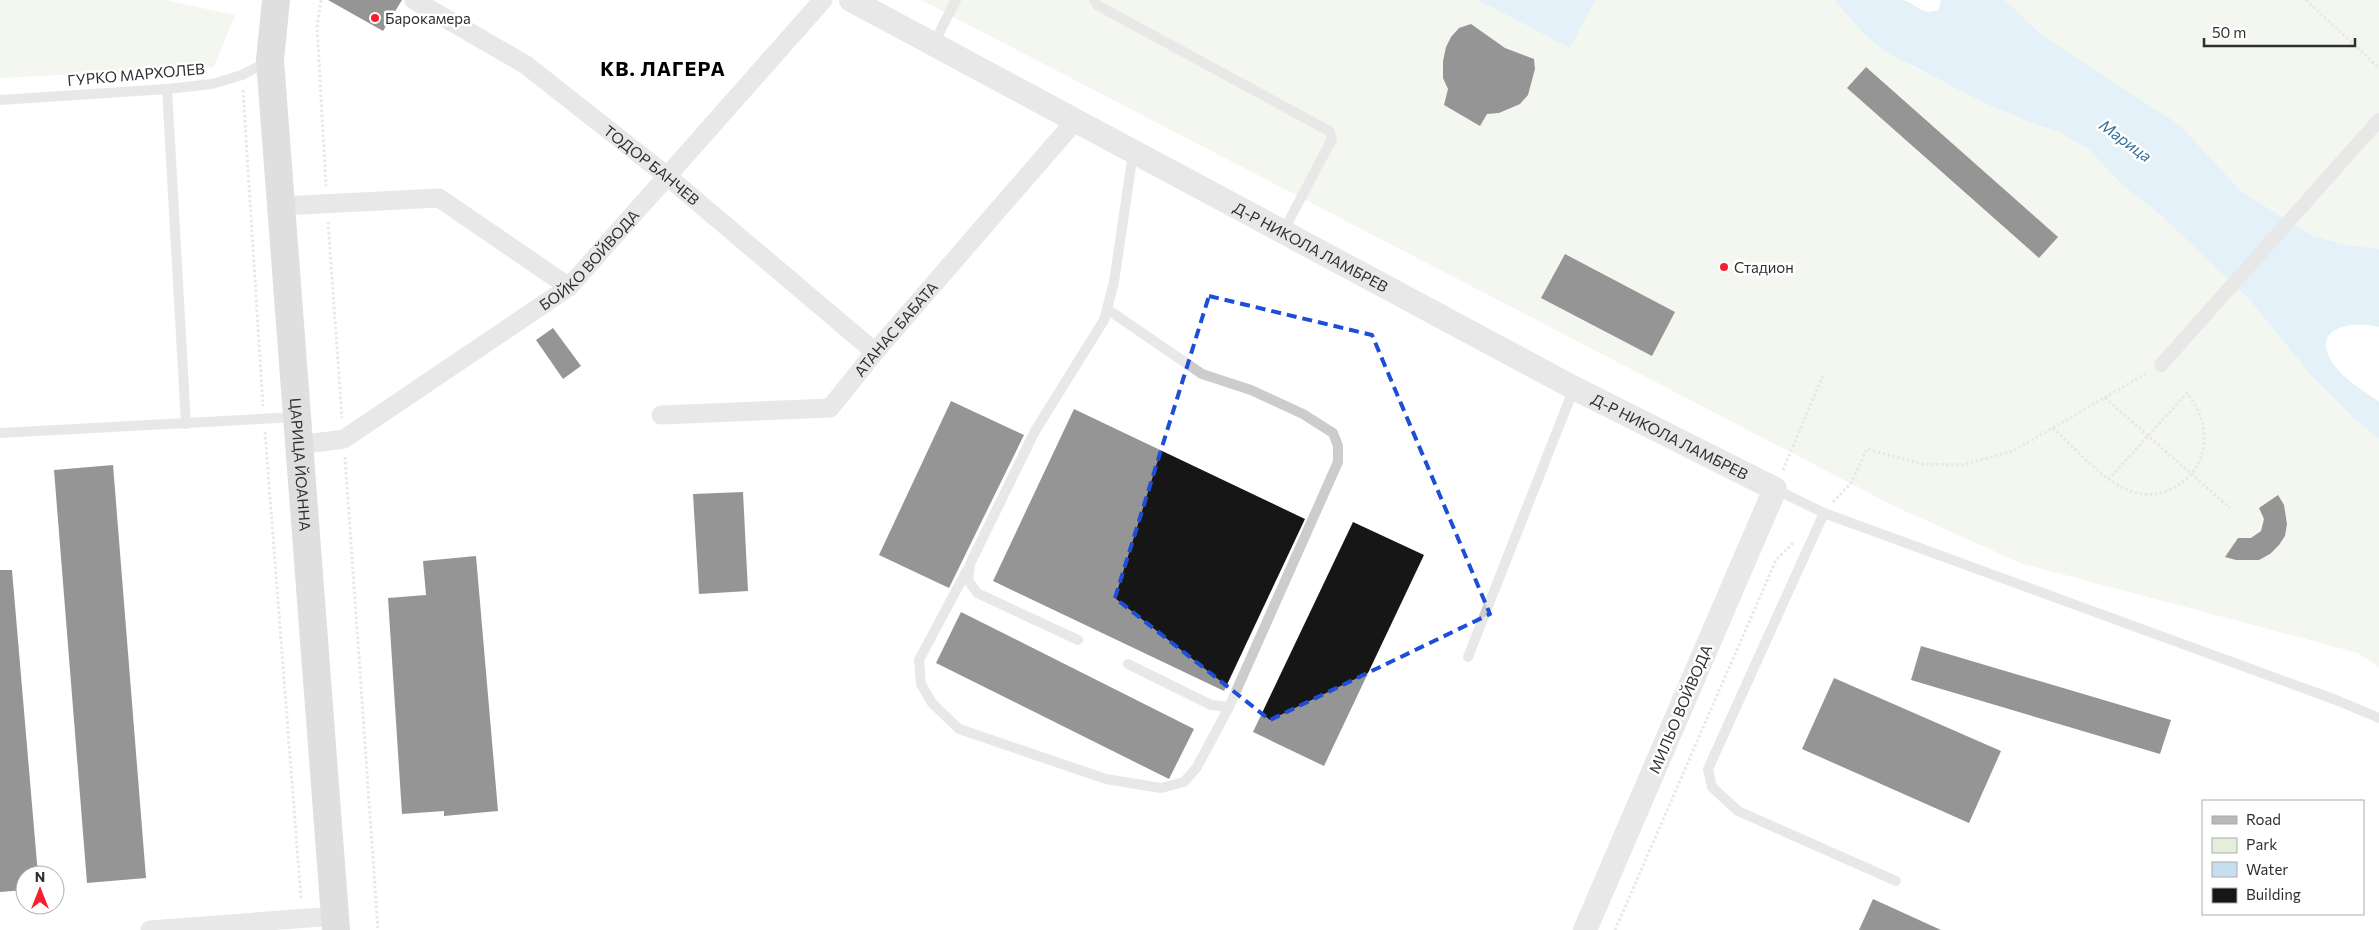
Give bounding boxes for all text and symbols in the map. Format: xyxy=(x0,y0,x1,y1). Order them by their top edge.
place label: Барокамера xyxy=(385,9,471,27)
marker: Барокамера xyxy=(369,12,381,24)
scale bar xyxy=(2204,15,2355,47)
text: 50 m xyxy=(2212,23,2246,41)
district label: КВ. ЛАГЕРА xyxy=(600,56,726,80)
street label: ГУРКО МАРХОЛЕВ xyxy=(66,59,206,89)
water label: Марица xyxy=(2096,115,2156,165)
street label: ТОДОР БАНЧЕВ xyxy=(600,121,703,209)
street label: Д-Р НИКОЛА ЛАМБРЕВ xyxy=(1231,198,1391,296)
street label: БОЙКО ВОЙВОДА xyxy=(535,206,642,314)
place label: Стадион xyxy=(1734,258,1794,276)
marker: Стадион xyxy=(1718,261,1730,273)
street label: АТАНАС БАБАТА xyxy=(850,278,941,380)
street label: Д-Р НИКОЛА ЛАМБРЕВ xyxy=(1589,389,1751,483)
street label: ЦАРИЦА ЙОАННА xyxy=(287,397,315,532)
street label: МИЛЬО ВОЙВОДА xyxy=(1645,642,1715,776)
legend xyxy=(2202,800,2364,915)
text: Road xyxy=(2246,810,2281,828)
text: Park xyxy=(2246,835,2277,853)
text: Water xyxy=(2246,860,2288,878)
north arrow xyxy=(15,865,65,915)
text: N xyxy=(35,868,45,885)
text: Building xyxy=(2246,885,2301,903)

